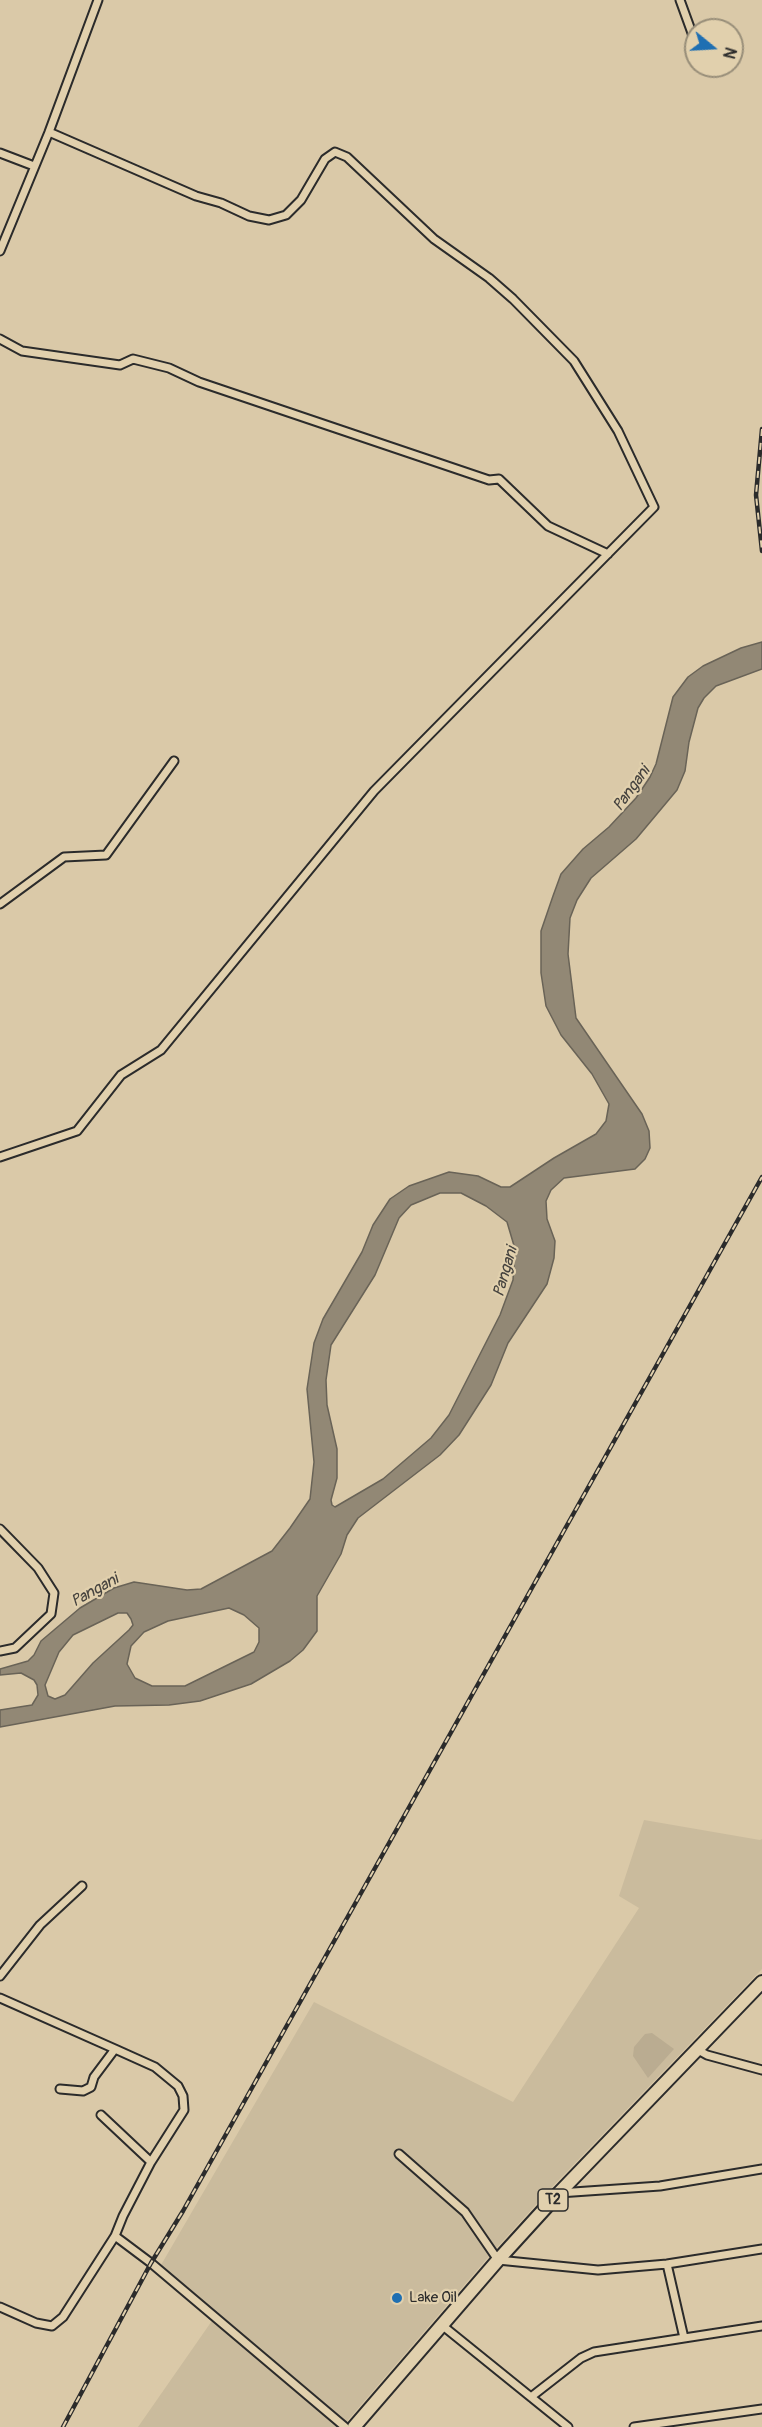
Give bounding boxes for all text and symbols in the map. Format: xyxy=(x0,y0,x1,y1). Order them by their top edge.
north arrow xyxy=(684,18,744,78)
text: N xyxy=(718,45,740,61)
water label: Pangani xyxy=(609,763,655,815)
water label: Pangani xyxy=(490,1245,522,1299)
water label: Pangani xyxy=(68,1570,122,1612)
road number: T2 xyxy=(538,2189,568,2211)
place label: Lake Oil xyxy=(409,2289,457,2307)
marker: Lake Oil xyxy=(390,2291,404,2305)

